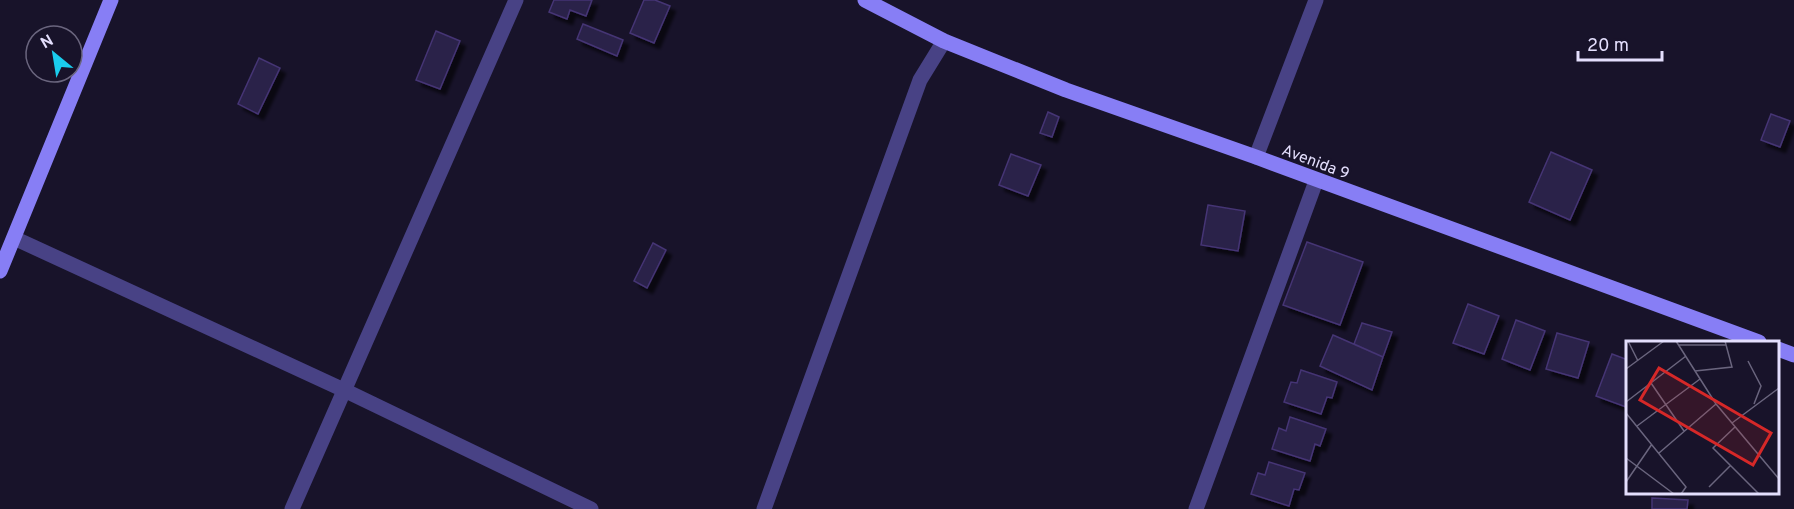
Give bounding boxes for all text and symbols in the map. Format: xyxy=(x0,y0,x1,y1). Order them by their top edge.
north arrow xyxy=(24,24,84,84)
scale bar xyxy=(1578,24,1662,62)
text: N xyxy=(38,31,57,54)
text: 20 m xyxy=(1587,35,1629,58)
street label: Avenida 9 xyxy=(1279,141,1352,185)
inset map xyxy=(1626,341,1779,494)

